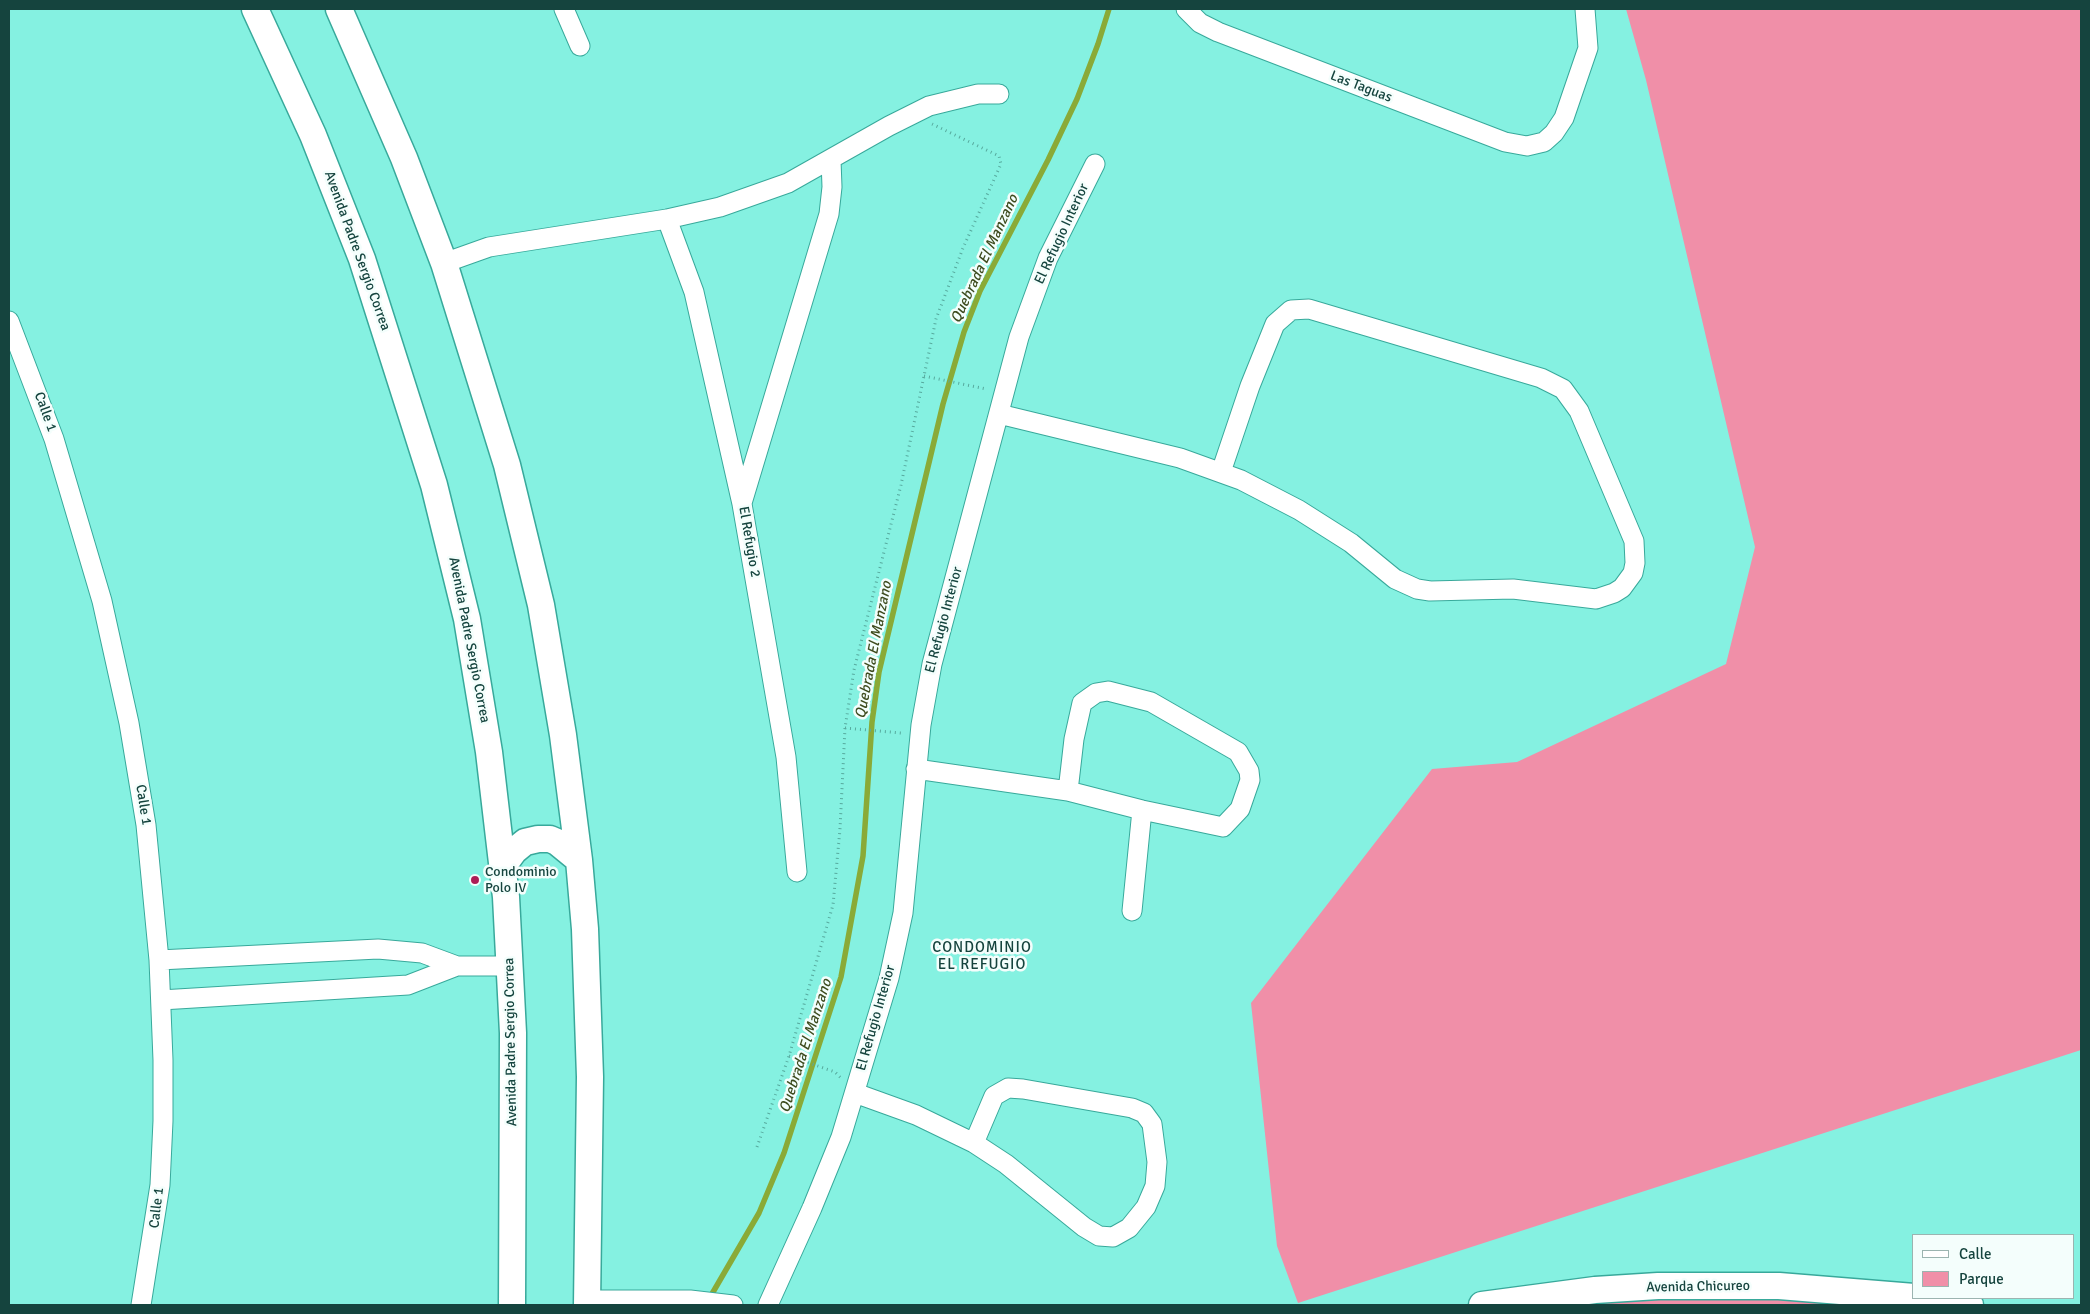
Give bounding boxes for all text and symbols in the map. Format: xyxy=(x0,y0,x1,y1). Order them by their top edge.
street label: Las Taguas xyxy=(1328,68,1394,106)
street label: Avenida Padre Sergio Correa xyxy=(320,169,394,333)
street label: El Refugio Interior xyxy=(1031,181,1093,287)
water label: Quebrada El Manzano xyxy=(947,192,1023,326)
street label: Calle 1 xyxy=(30,390,60,434)
street label: El Refugio 2 xyxy=(734,505,764,579)
street label: Avenida Padre Sergio Correa xyxy=(445,556,493,724)
street label: El Refugio Interior xyxy=(922,565,966,675)
water label: Quebrada El Manzano xyxy=(852,580,896,720)
street label: Calle 1 xyxy=(131,783,155,827)
place label: Condominio Polo IV xyxy=(485,864,557,896)
marker: Condominio Polo IV xyxy=(469,874,481,886)
district label: CONDOMINIO EL REFUGIO xyxy=(931,939,1033,974)
street label: Avenida Padre Sergio Correa xyxy=(501,958,521,1126)
street label: El Refugio Interior xyxy=(853,963,899,1073)
water label: Quebrada El Manzano xyxy=(776,977,836,1115)
street label: Calle 1 xyxy=(146,1187,168,1229)
legend xyxy=(1912,1234,2075,1299)
text: Calle xyxy=(1959,1245,1992,1263)
text: Parque xyxy=(1959,1270,2004,1288)
street label: Avenida Chicureo xyxy=(1646,1278,1750,1296)

